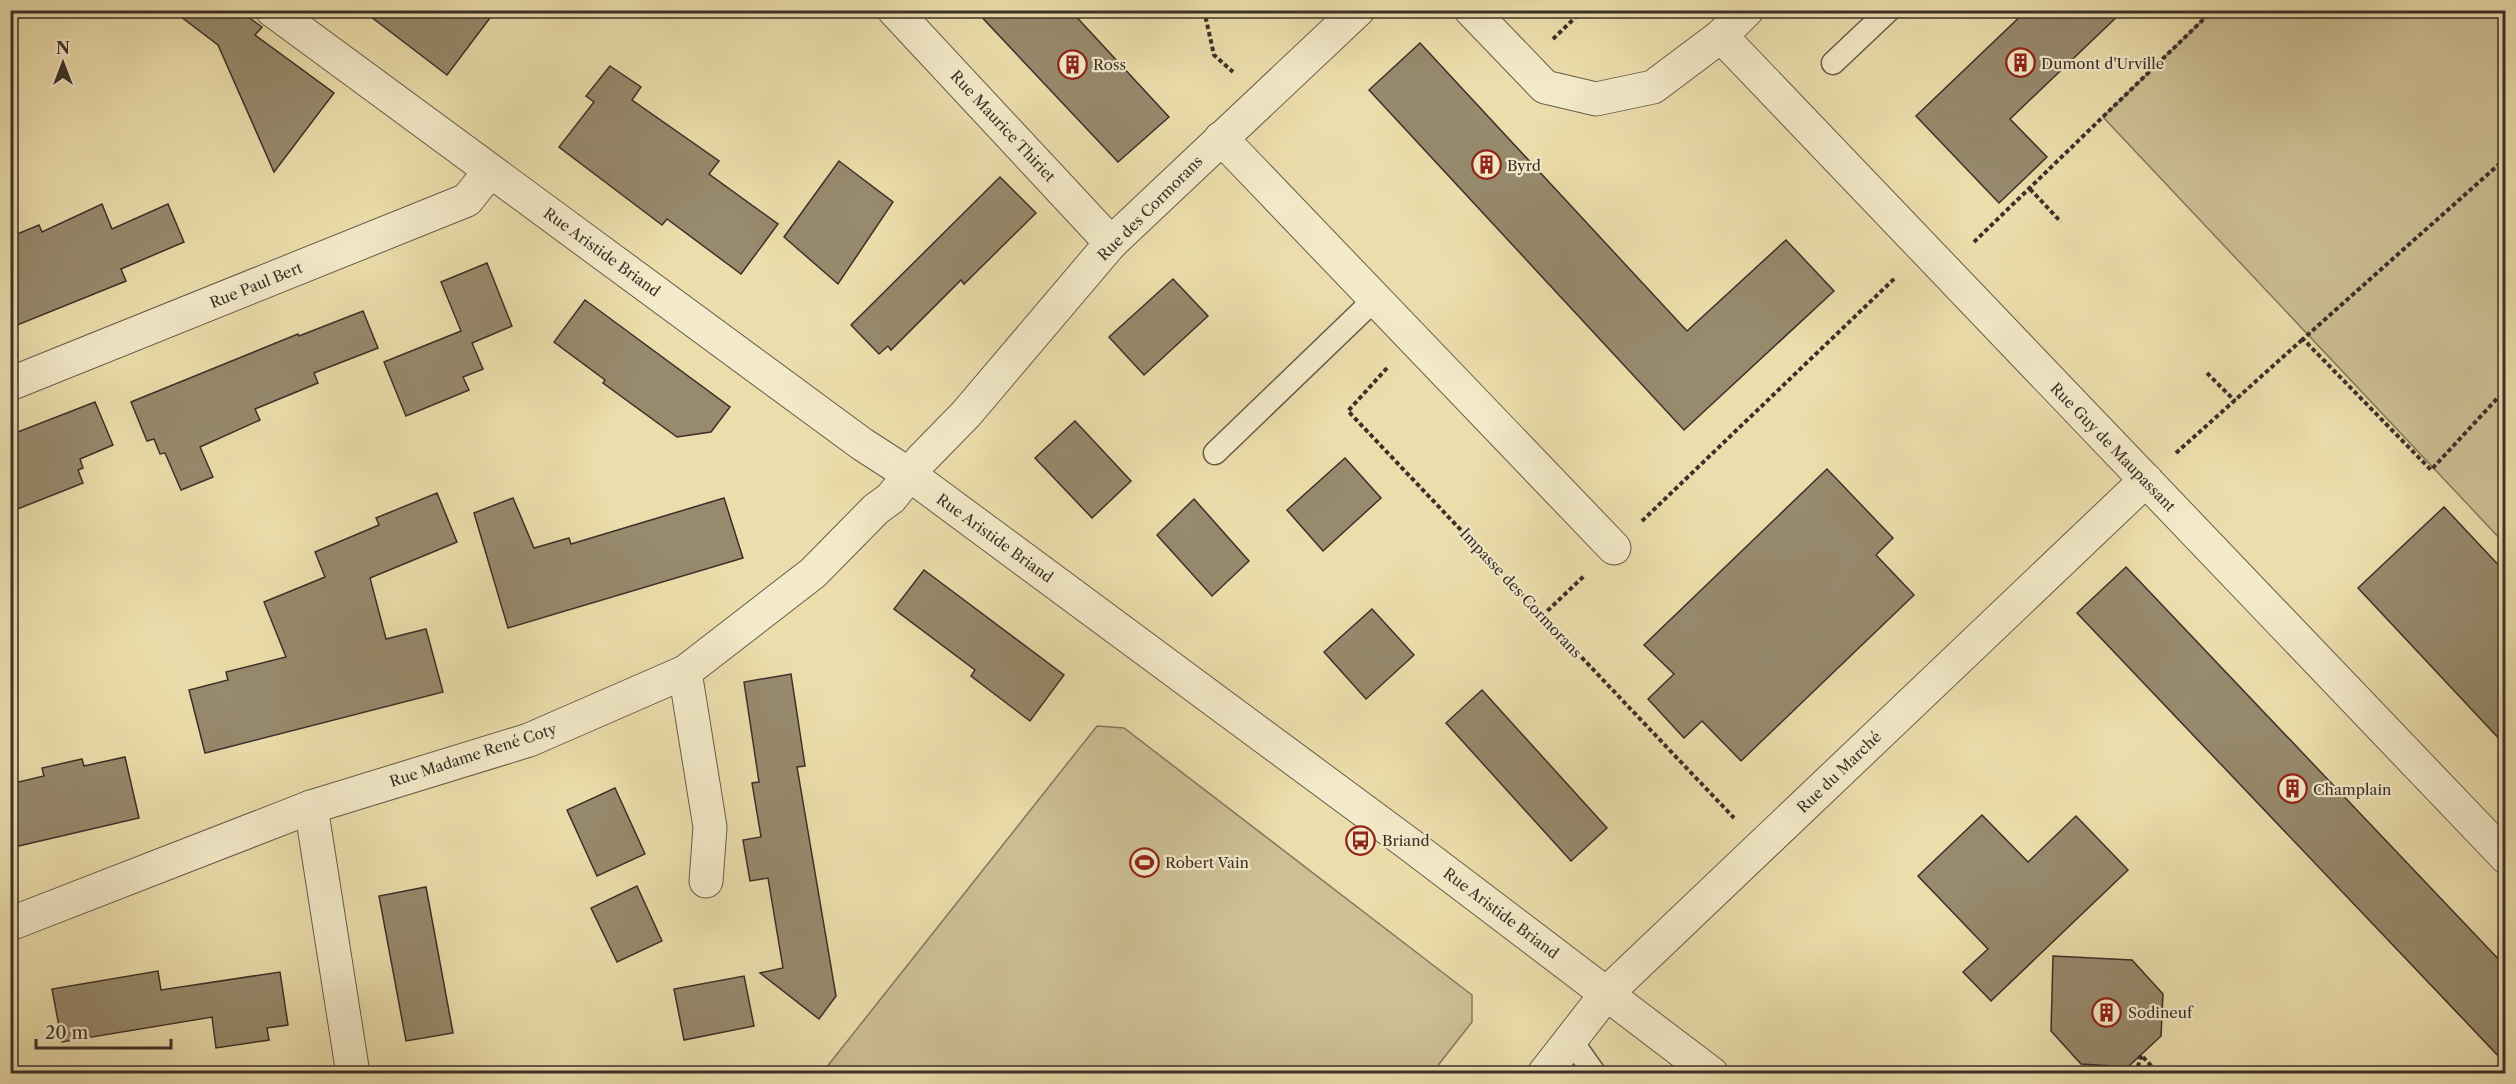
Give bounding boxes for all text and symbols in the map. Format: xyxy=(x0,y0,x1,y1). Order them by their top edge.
north arrow xyxy=(33,33,93,93)
text: N xyxy=(56,38,70,58)
building icon: Dumont d'Urville xyxy=(2004,47,2036,79)
building icon: Ross xyxy=(1056,48,1088,80)
place label: Dumont d'Urville xyxy=(2041,54,2164,73)
place label: Ross xyxy=(1093,55,1126,74)
street label: Rue Maurice Thiriet xyxy=(946,66,1060,186)
building icon: Byrd xyxy=(1470,149,1502,181)
street label: Rue des Cormorans xyxy=(1093,151,1207,265)
place label: Byrd xyxy=(1507,156,1541,175)
street label: Rue Aristide Briand xyxy=(540,203,664,301)
street label: Rue Paul Bert xyxy=(207,258,306,312)
street label: Rue Guy de Maupassant xyxy=(2046,378,2180,516)
street label: Rue Aristide Briand xyxy=(933,489,1057,587)
street label: Impasse des Cormorans xyxy=(1456,524,1586,662)
street label: Rue Madame René Coty xyxy=(387,719,560,791)
street label: Rue du Marché xyxy=(1793,727,1885,817)
building icon: Champlain xyxy=(2276,773,2308,805)
place label: Champlain xyxy=(2313,780,2392,799)
bus stop icon: Briand xyxy=(1345,824,1377,856)
place label: Briand xyxy=(1382,831,1430,850)
sports icon: Robert Vain xyxy=(1128,846,1160,878)
place label: Robert Vain xyxy=(1165,853,1249,872)
street label: Rue Aristide Briand xyxy=(1440,863,1562,963)
building icon: Sodineuf xyxy=(2091,996,2123,1028)
place label: Sodineuf xyxy=(2128,1003,2194,1022)
scale bar xyxy=(36,1012,171,1050)
text: 20 m xyxy=(45,1022,89,1044)

